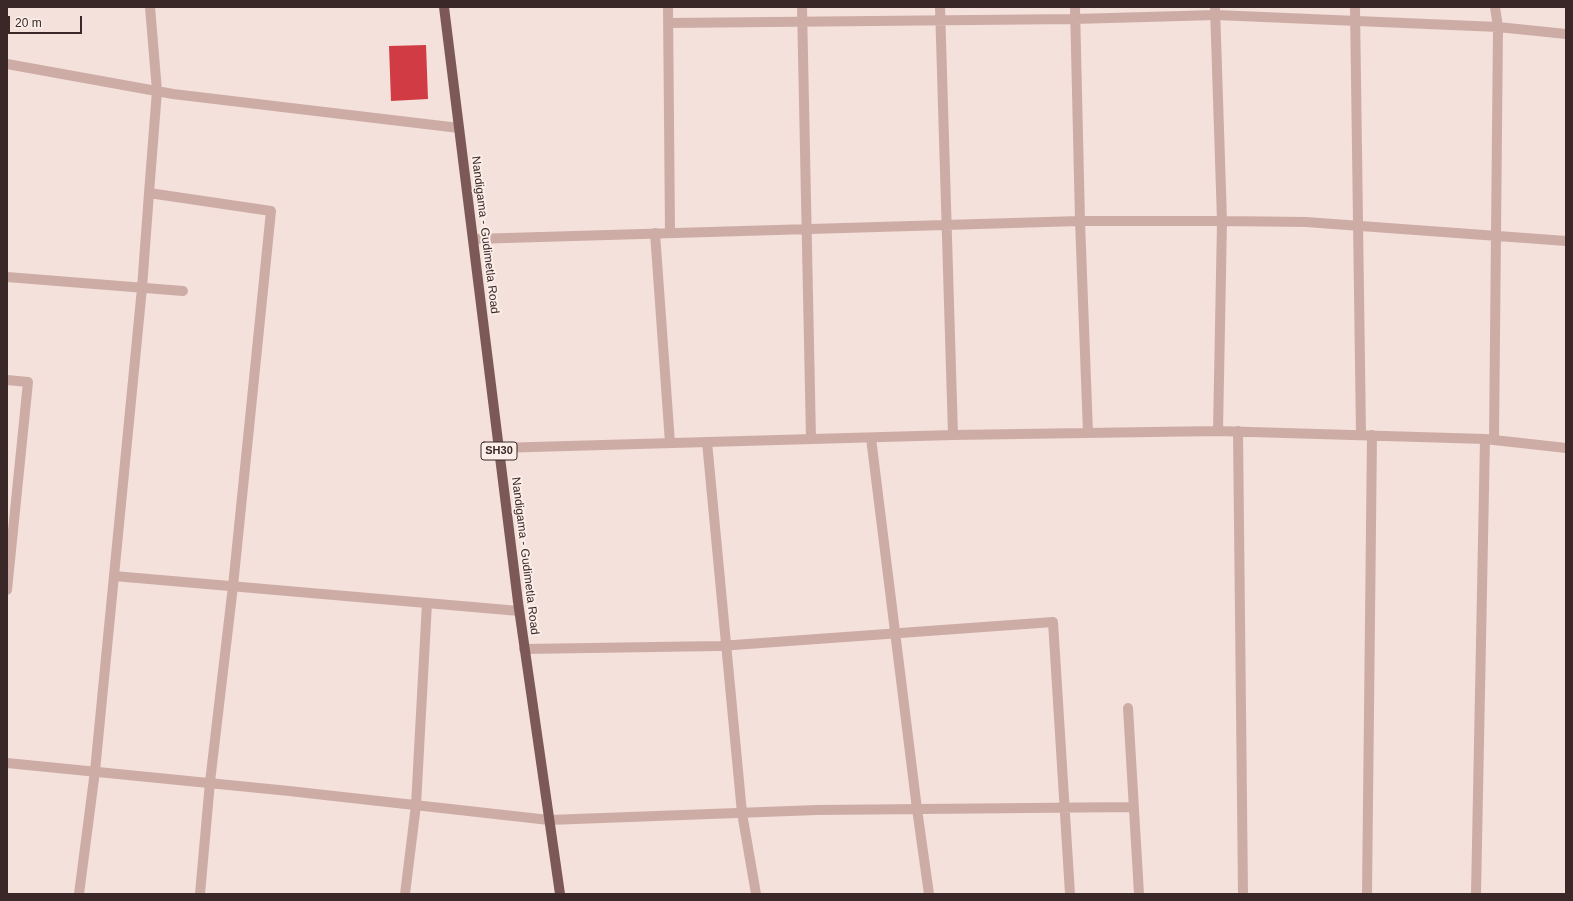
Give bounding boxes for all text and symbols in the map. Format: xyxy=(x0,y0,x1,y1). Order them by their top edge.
scale bar xyxy=(10,8,84,34)
text: 20 m xyxy=(15,16,42,30)
street label: Nandigama - Gudimetla Road xyxy=(468,155,502,315)
road number: SH30 xyxy=(481,442,517,460)
street label: Nandigama - Gudimetla Road xyxy=(508,476,542,636)

